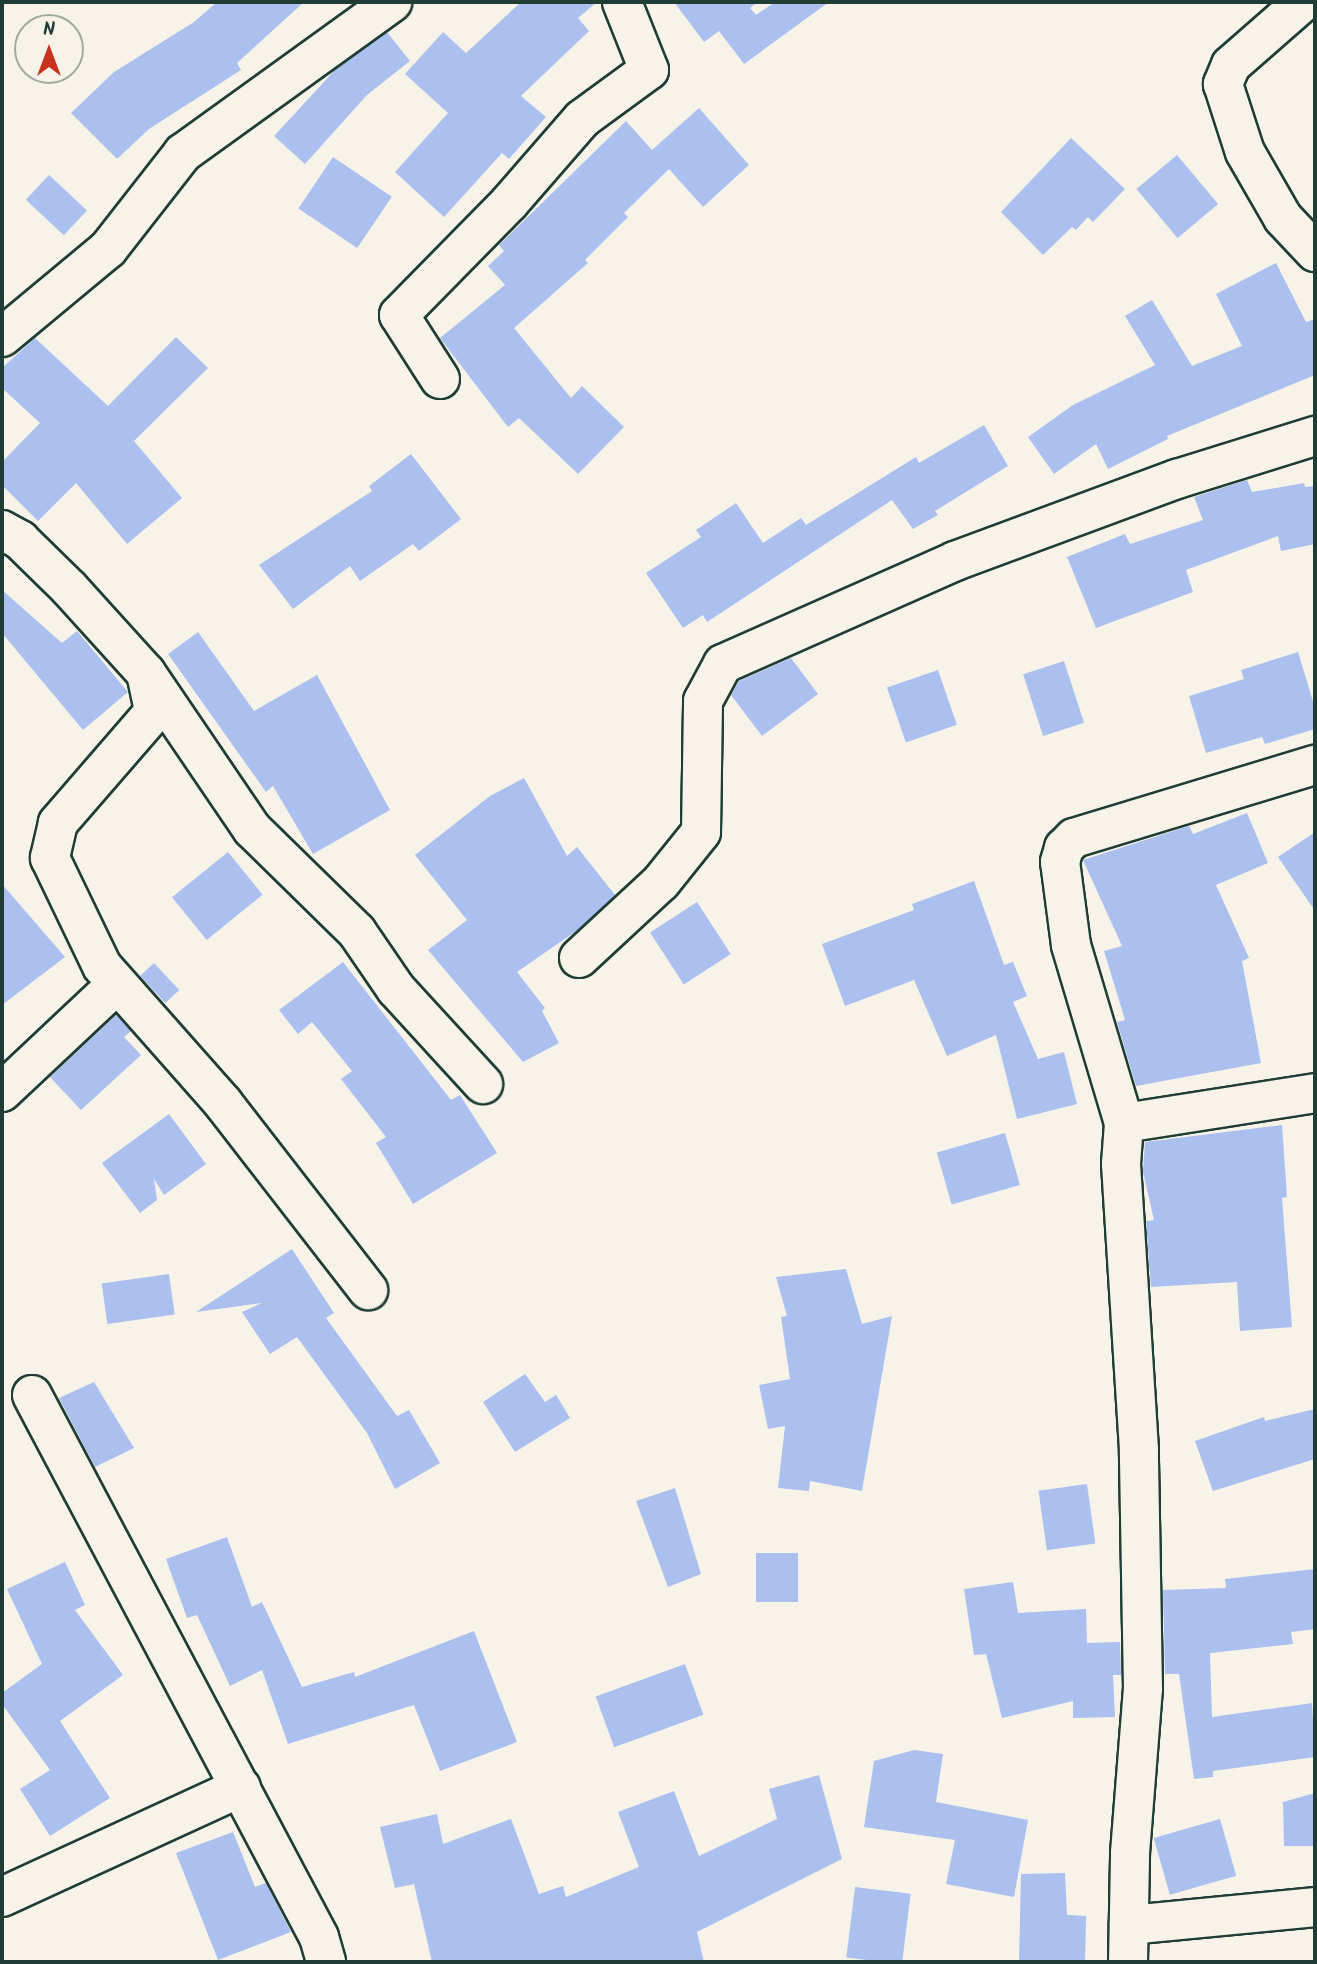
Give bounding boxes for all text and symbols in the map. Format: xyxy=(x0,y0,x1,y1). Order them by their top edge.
north arrow xyxy=(14,14,84,84)
text: N xyxy=(43,15,55,45)

